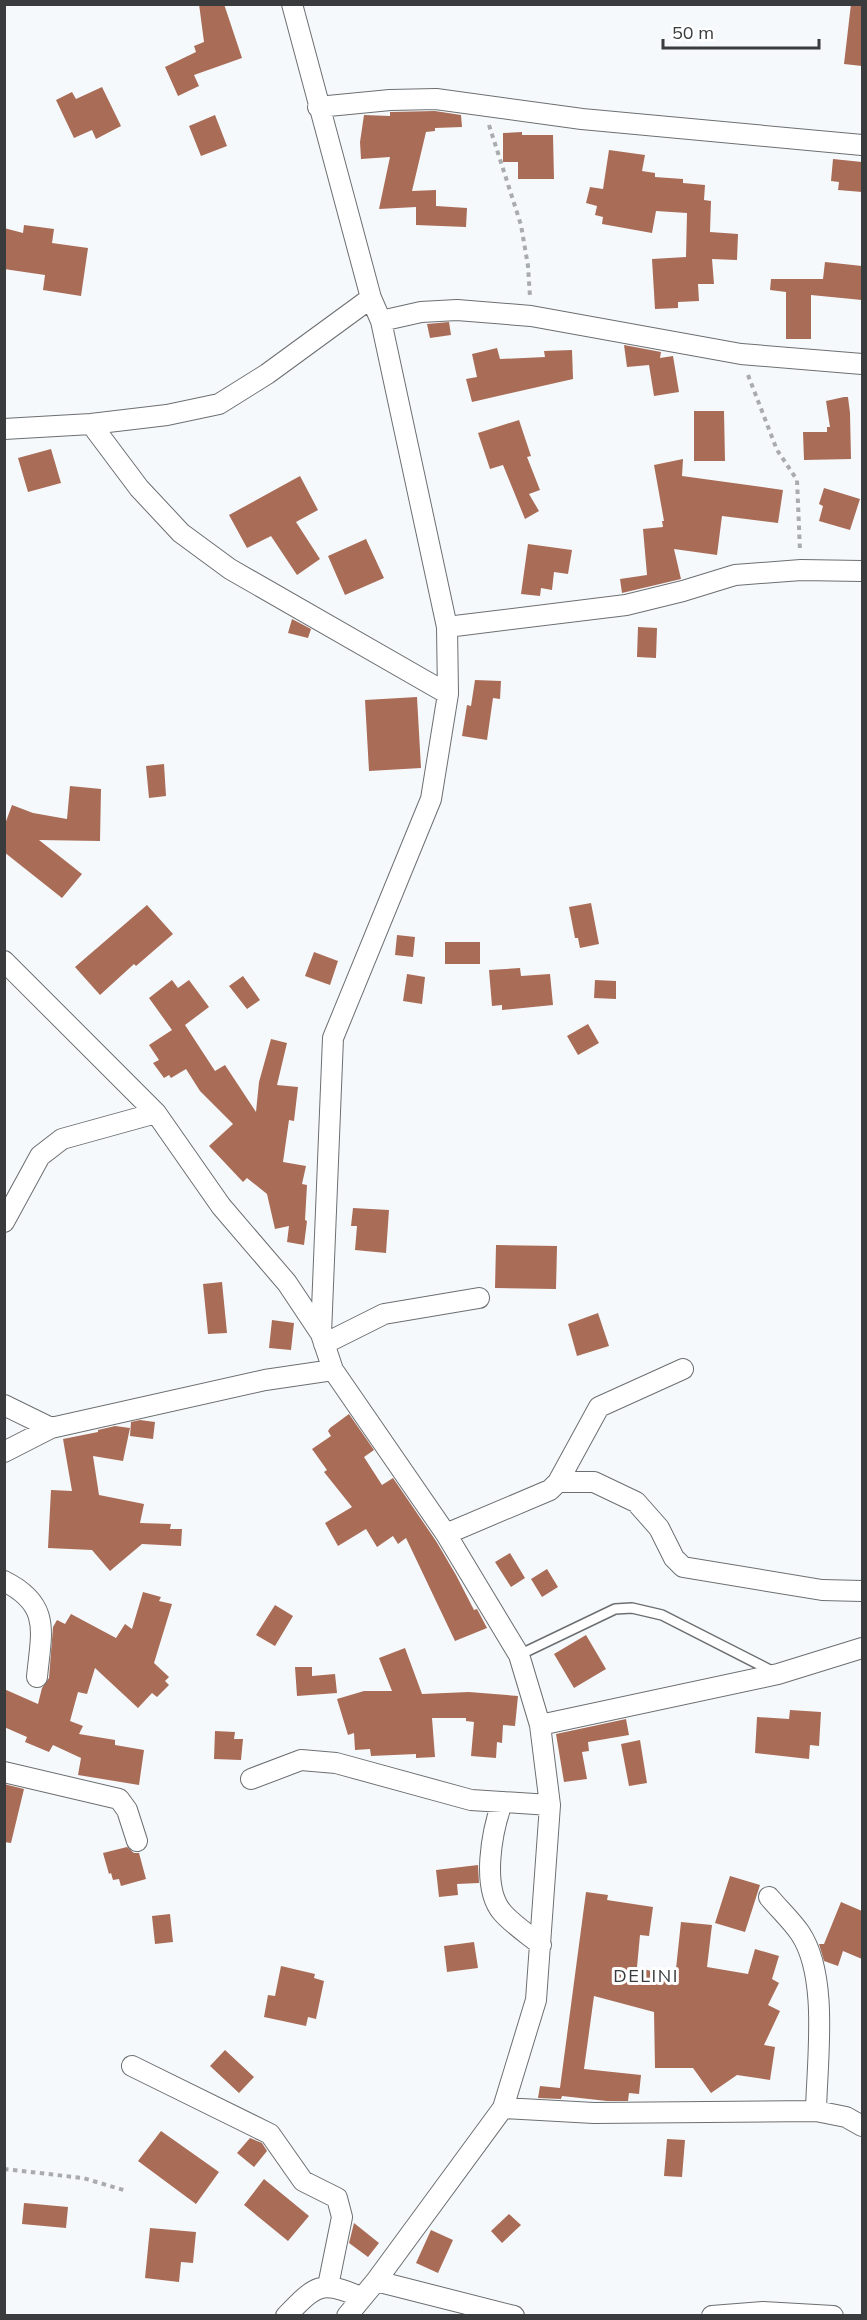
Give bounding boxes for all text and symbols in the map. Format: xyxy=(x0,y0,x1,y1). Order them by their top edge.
scale bar xyxy=(663,12,819,50)
text: 50 m xyxy=(672,21,714,44)
district label: DELINI xyxy=(613,1964,679,1987)

